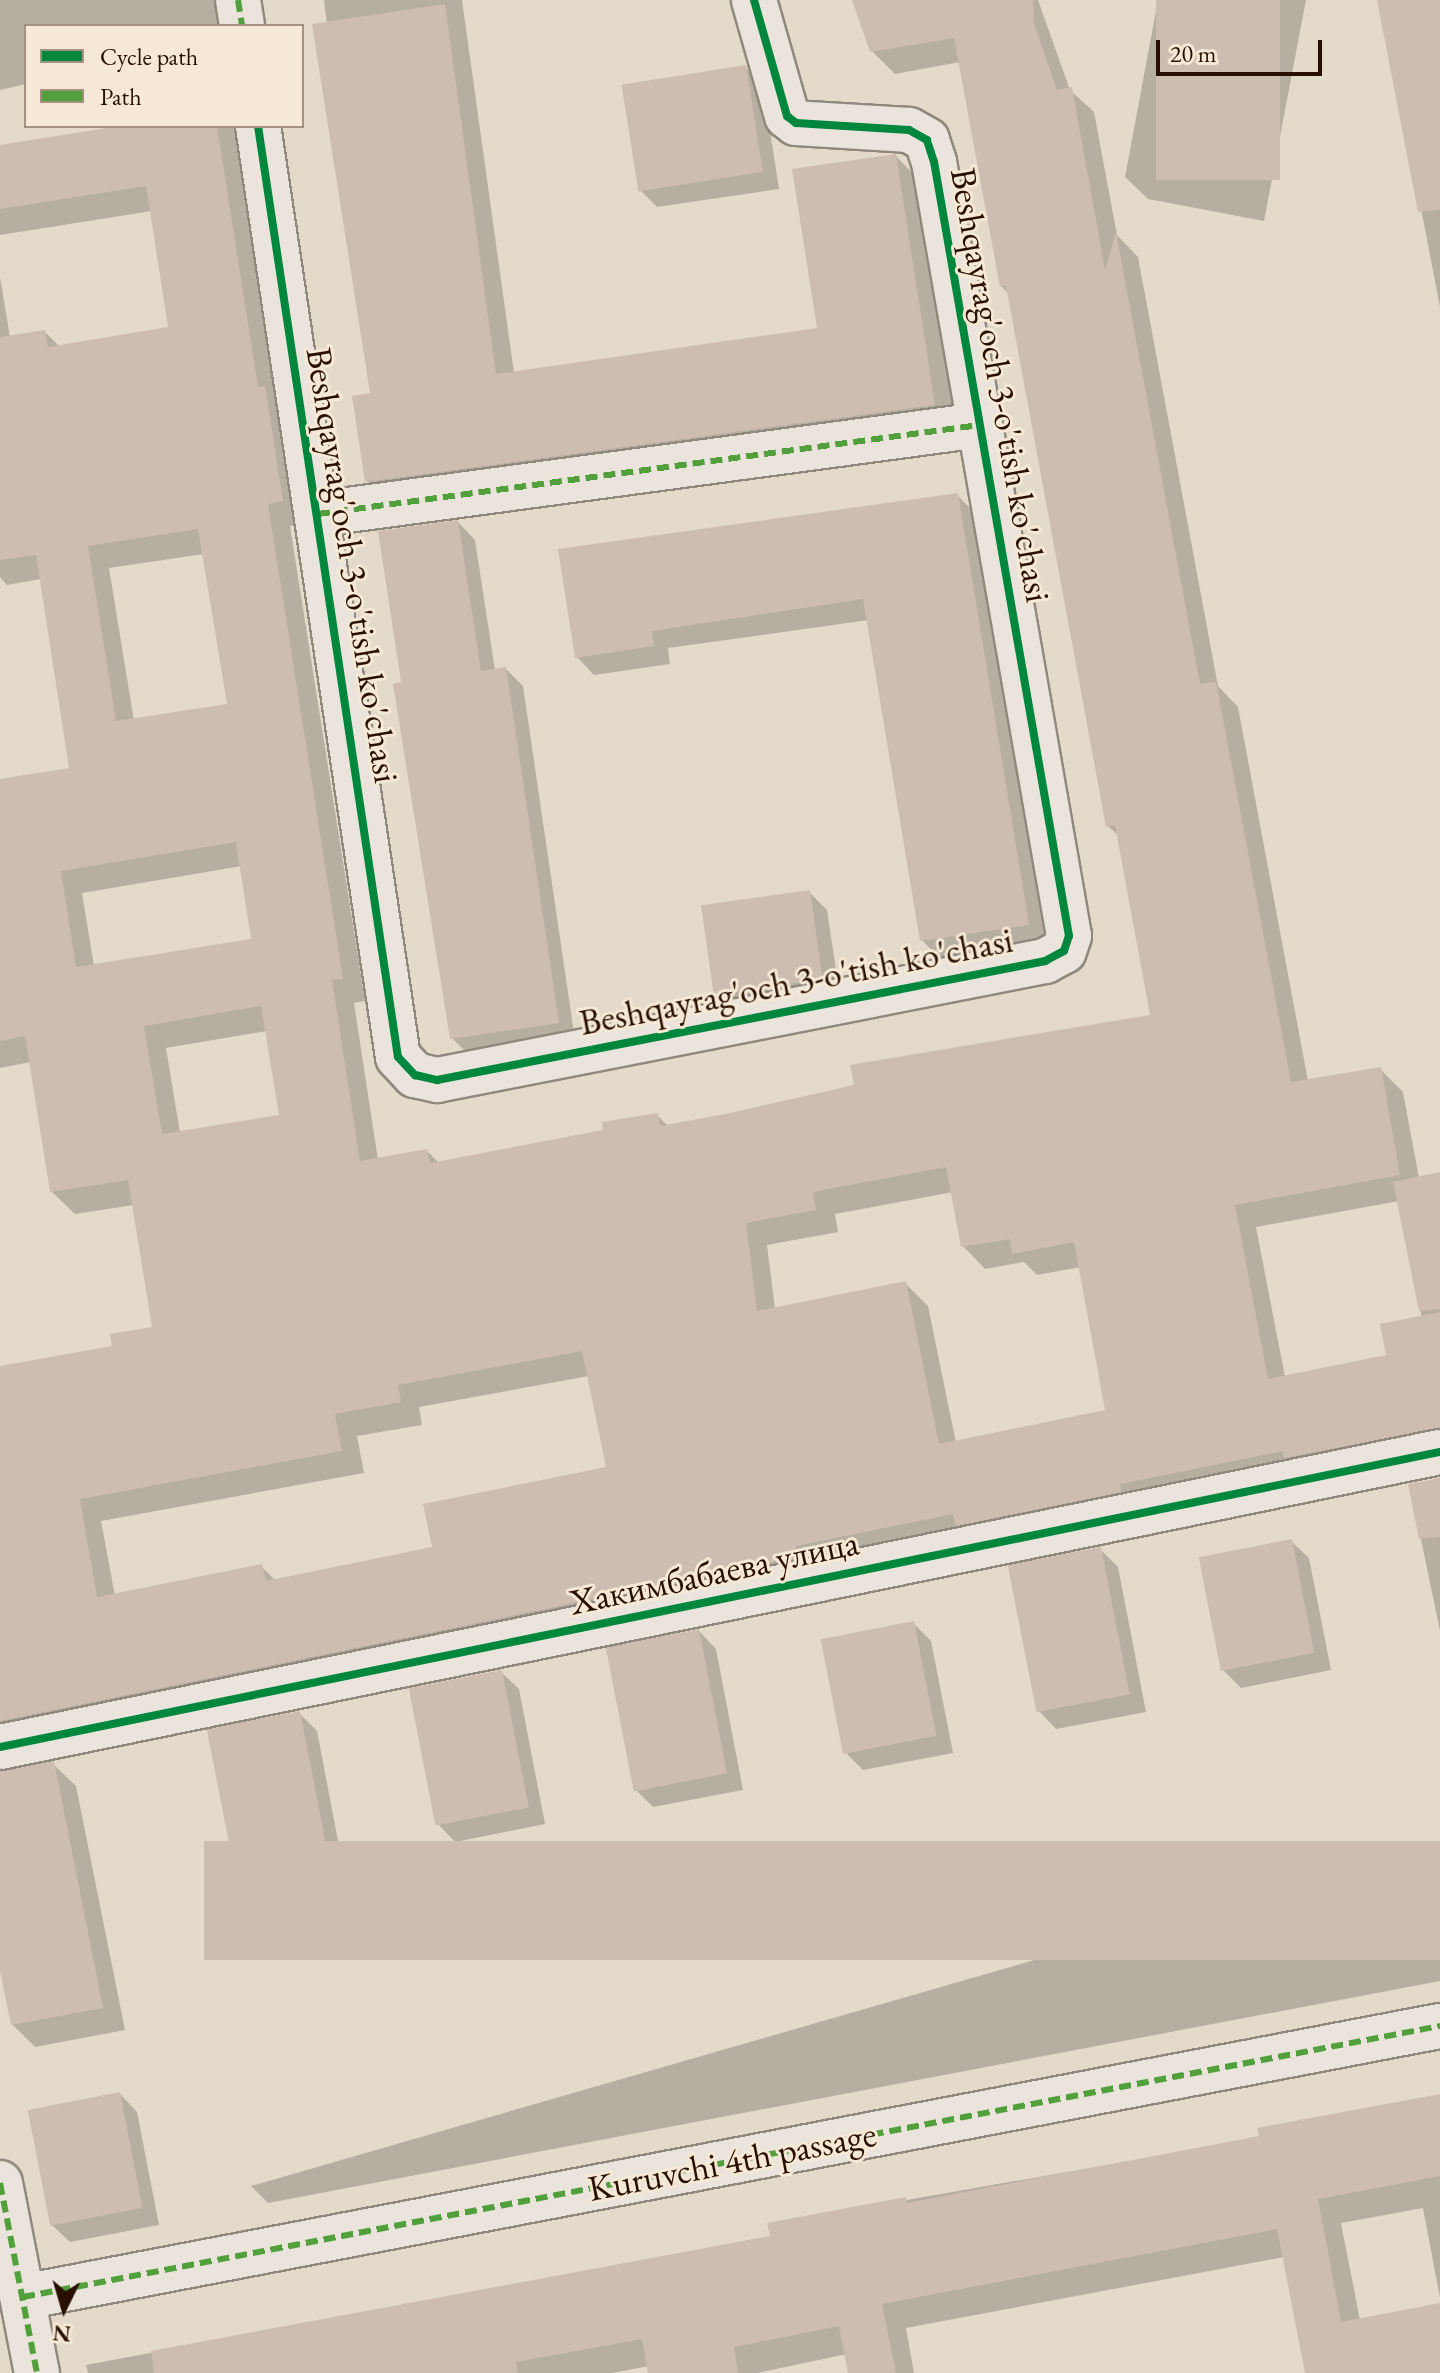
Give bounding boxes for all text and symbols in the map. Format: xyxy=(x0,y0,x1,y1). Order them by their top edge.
legend xyxy=(24,24,304,128)
scale bar xyxy=(1160,24,1326,74)
text: 20 m xyxy=(1170,38,1217,69)
text: Cycle path xyxy=(100,41,198,72)
text: Path xyxy=(100,81,142,112)
street label: Beshqayrag'och 3-o'tish ko'chasi xyxy=(941,164,1061,606)
street label: Beshqayrag'och 3-o'tish ko'chasi xyxy=(297,344,409,786)
street label: Beshqayrag'och 3-o'tish ko'chasi xyxy=(576,918,1016,1044)
street label: Хакимбабаева улица xyxy=(566,1520,862,1624)
street label: Kuruvchi 4th passage xyxy=(584,2112,880,2210)
north arrow xyxy=(24,2269,104,2349)
text: N xyxy=(52,2318,72,2349)

